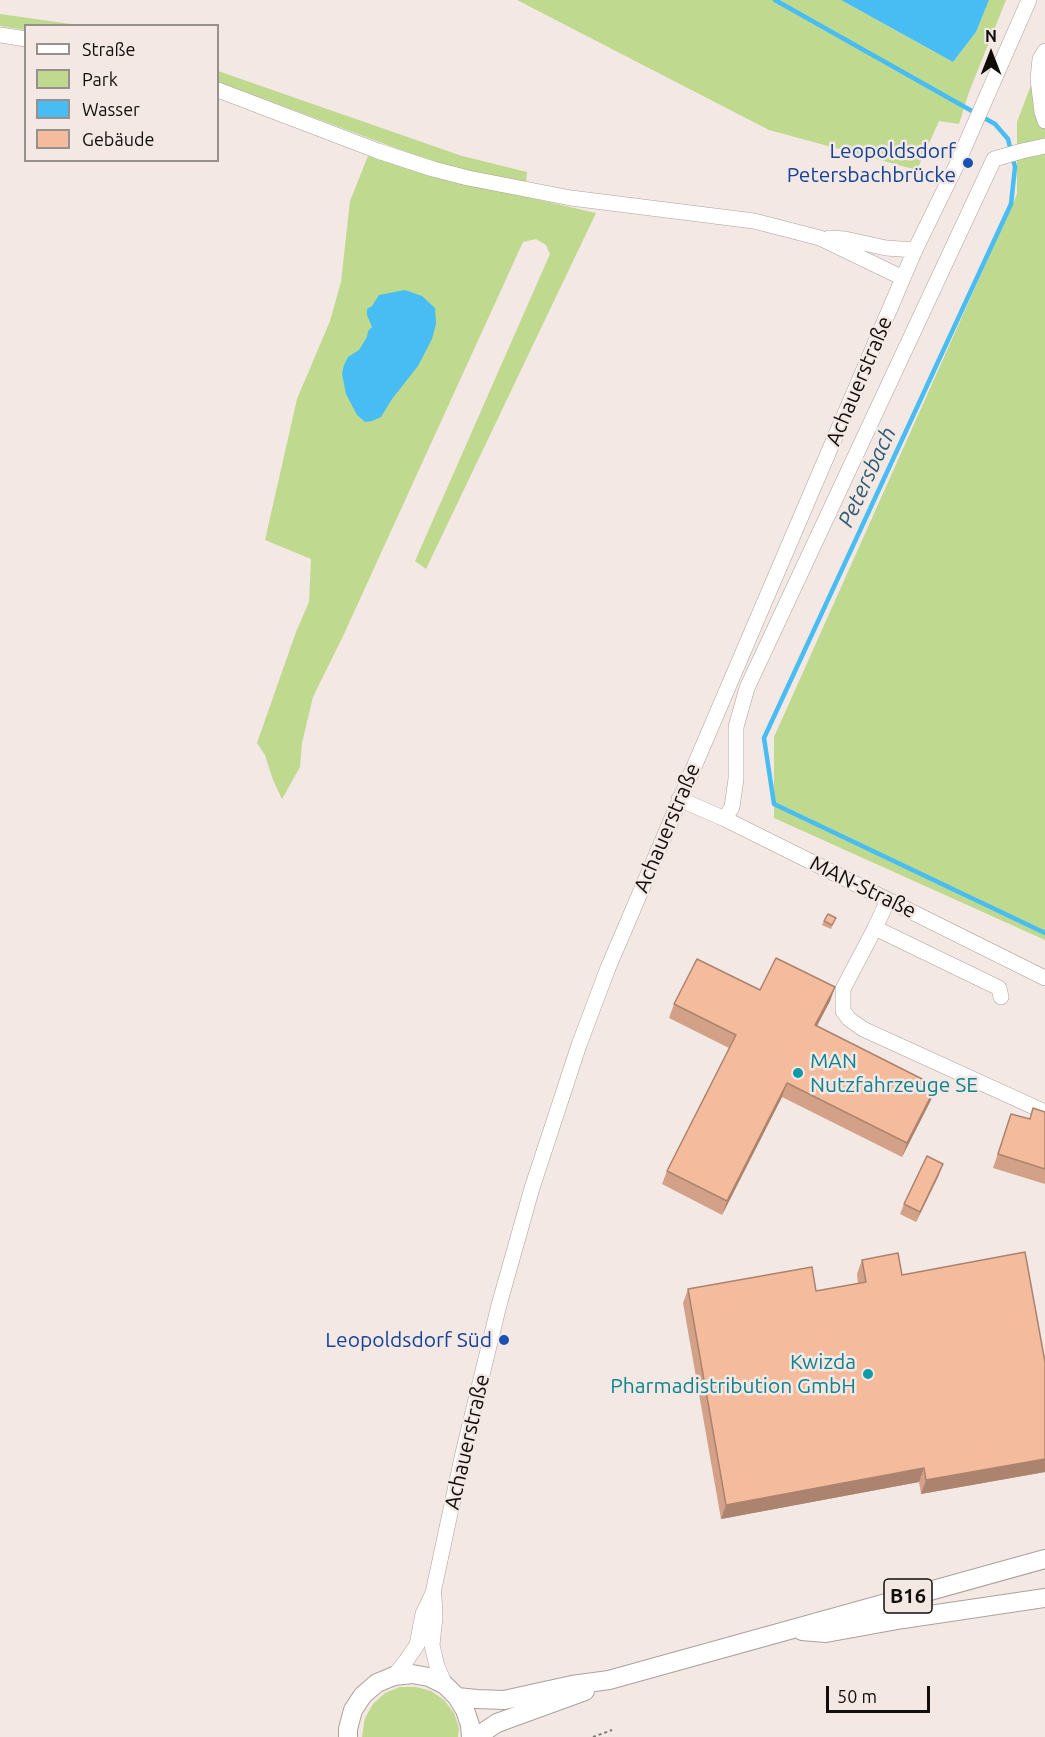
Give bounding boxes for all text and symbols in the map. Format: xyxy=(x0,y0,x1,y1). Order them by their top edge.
legend xyxy=(24,24,219,162)
north arrow xyxy=(961,24,1021,84)
text: N xyxy=(985,27,997,45)
text: Straße xyxy=(82,39,135,59)
text: Park xyxy=(82,69,118,89)
text: Wasser xyxy=(82,99,140,119)
text: Gebäude xyxy=(82,129,154,149)
place label: Leopoldsdorf Petersbachbrücke xyxy=(787,138,956,188)
marker: Leopoldsdorf Petersbachbrücke xyxy=(961,156,975,170)
street label: Achauerstraße xyxy=(820,313,898,449)
water label: Petersbach xyxy=(832,423,902,531)
street label: Achauerstraße xyxy=(628,760,706,896)
street label: MAN-Straße xyxy=(806,850,920,924)
place label: MAN Nutzfahrzeuge SE xyxy=(810,1048,978,1098)
marker: MAN Nutzfahrzeuge SE xyxy=(791,1066,805,1080)
place label: Leopoldsdorf Süd xyxy=(325,1327,492,1353)
marker: Leopoldsdorf Süd xyxy=(497,1333,511,1347)
place label: Kwizda Pharmadistribution GmbH xyxy=(610,1349,856,1399)
marker: Kwizda Pharmadistribution GmbH xyxy=(861,1367,875,1381)
street label: Achauerstraße xyxy=(439,1372,495,1512)
road number: B16 xyxy=(884,1579,932,1613)
scale bar xyxy=(829,1674,932,1712)
text: 50 m xyxy=(837,1686,877,1706)

